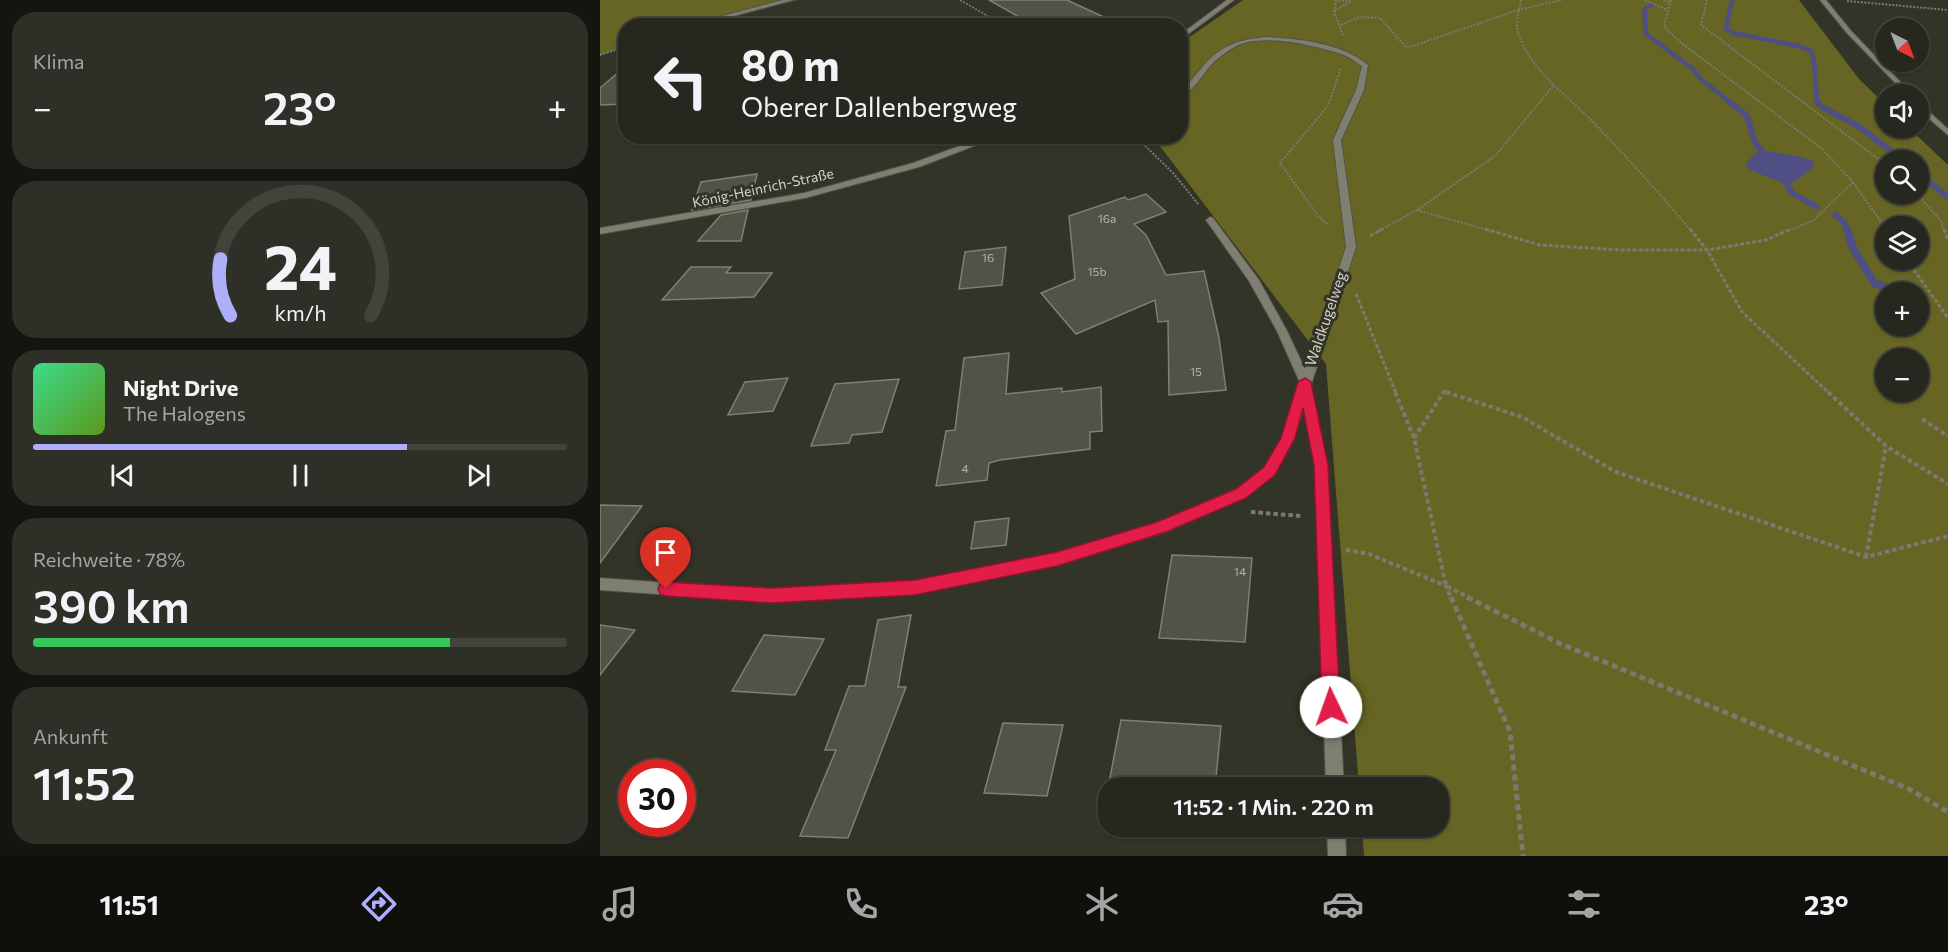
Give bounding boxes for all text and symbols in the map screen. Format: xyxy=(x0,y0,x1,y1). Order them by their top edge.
north arrow xyxy=(1875,18,1929,72)
map controls xyxy=(1875,18,1929,402)
text: 80 m xyxy=(741,38,840,90)
icon: left xyxy=(642,42,720,120)
text: Klima xyxy=(33,49,85,73)
text: 23° xyxy=(263,79,336,134)
button: sound xyxy=(1875,84,1929,138)
text: − xyxy=(33,86,52,127)
text: + xyxy=(548,86,567,127)
text: Oberer Dallenbergweg xyxy=(741,90,1017,123)
button: search xyxy=(1875,150,1929,204)
street label: König-Heinrich-Straße xyxy=(691,164,835,211)
house number: 16a xyxy=(1098,211,1116,225)
button: layers xyxy=(1875,216,1929,270)
text: 24 xyxy=(264,227,336,303)
house number: 16 xyxy=(982,250,994,264)
house number: 15b xyxy=(1087,264,1107,278)
street label: Waldkugelweg xyxy=(1300,269,1350,368)
button: + xyxy=(1875,282,1929,336)
text: km/h xyxy=(274,300,326,326)
button: − xyxy=(1875,348,1929,402)
house number: 15 xyxy=(1190,364,1202,378)
text: Night Drive xyxy=(123,374,238,401)
text: The Halogens xyxy=(123,401,246,425)
icon: previous xyxy=(106,459,139,492)
icon: pause xyxy=(284,459,317,492)
icon: next xyxy=(462,459,495,492)
house number: 4 xyxy=(961,461,969,475)
pin xyxy=(640,527,691,589)
icon: arrive xyxy=(649,536,682,569)
text: Reichweite · 78% xyxy=(33,547,185,571)
house number: 14 xyxy=(1234,564,1246,578)
text: 390 km xyxy=(33,577,190,632)
position arrow xyxy=(1299,675,1363,739)
text: Ankunft xyxy=(33,724,108,748)
text: 11:52 xyxy=(33,754,136,809)
speed limit sign: 30 xyxy=(618,759,696,837)
text: 11:52 · 1 Min. · 220 m xyxy=(1173,793,1374,820)
icon: directions xyxy=(358,883,400,925)
icon: music xyxy=(599,883,641,925)
icon: phone xyxy=(840,883,882,925)
icon: climate xyxy=(1081,883,1123,925)
icon: car xyxy=(1322,883,1364,925)
icon: filters xyxy=(1563,883,1605,925)
text: 11:51 xyxy=(99,888,159,921)
text: 23° xyxy=(1804,888,1849,921)

